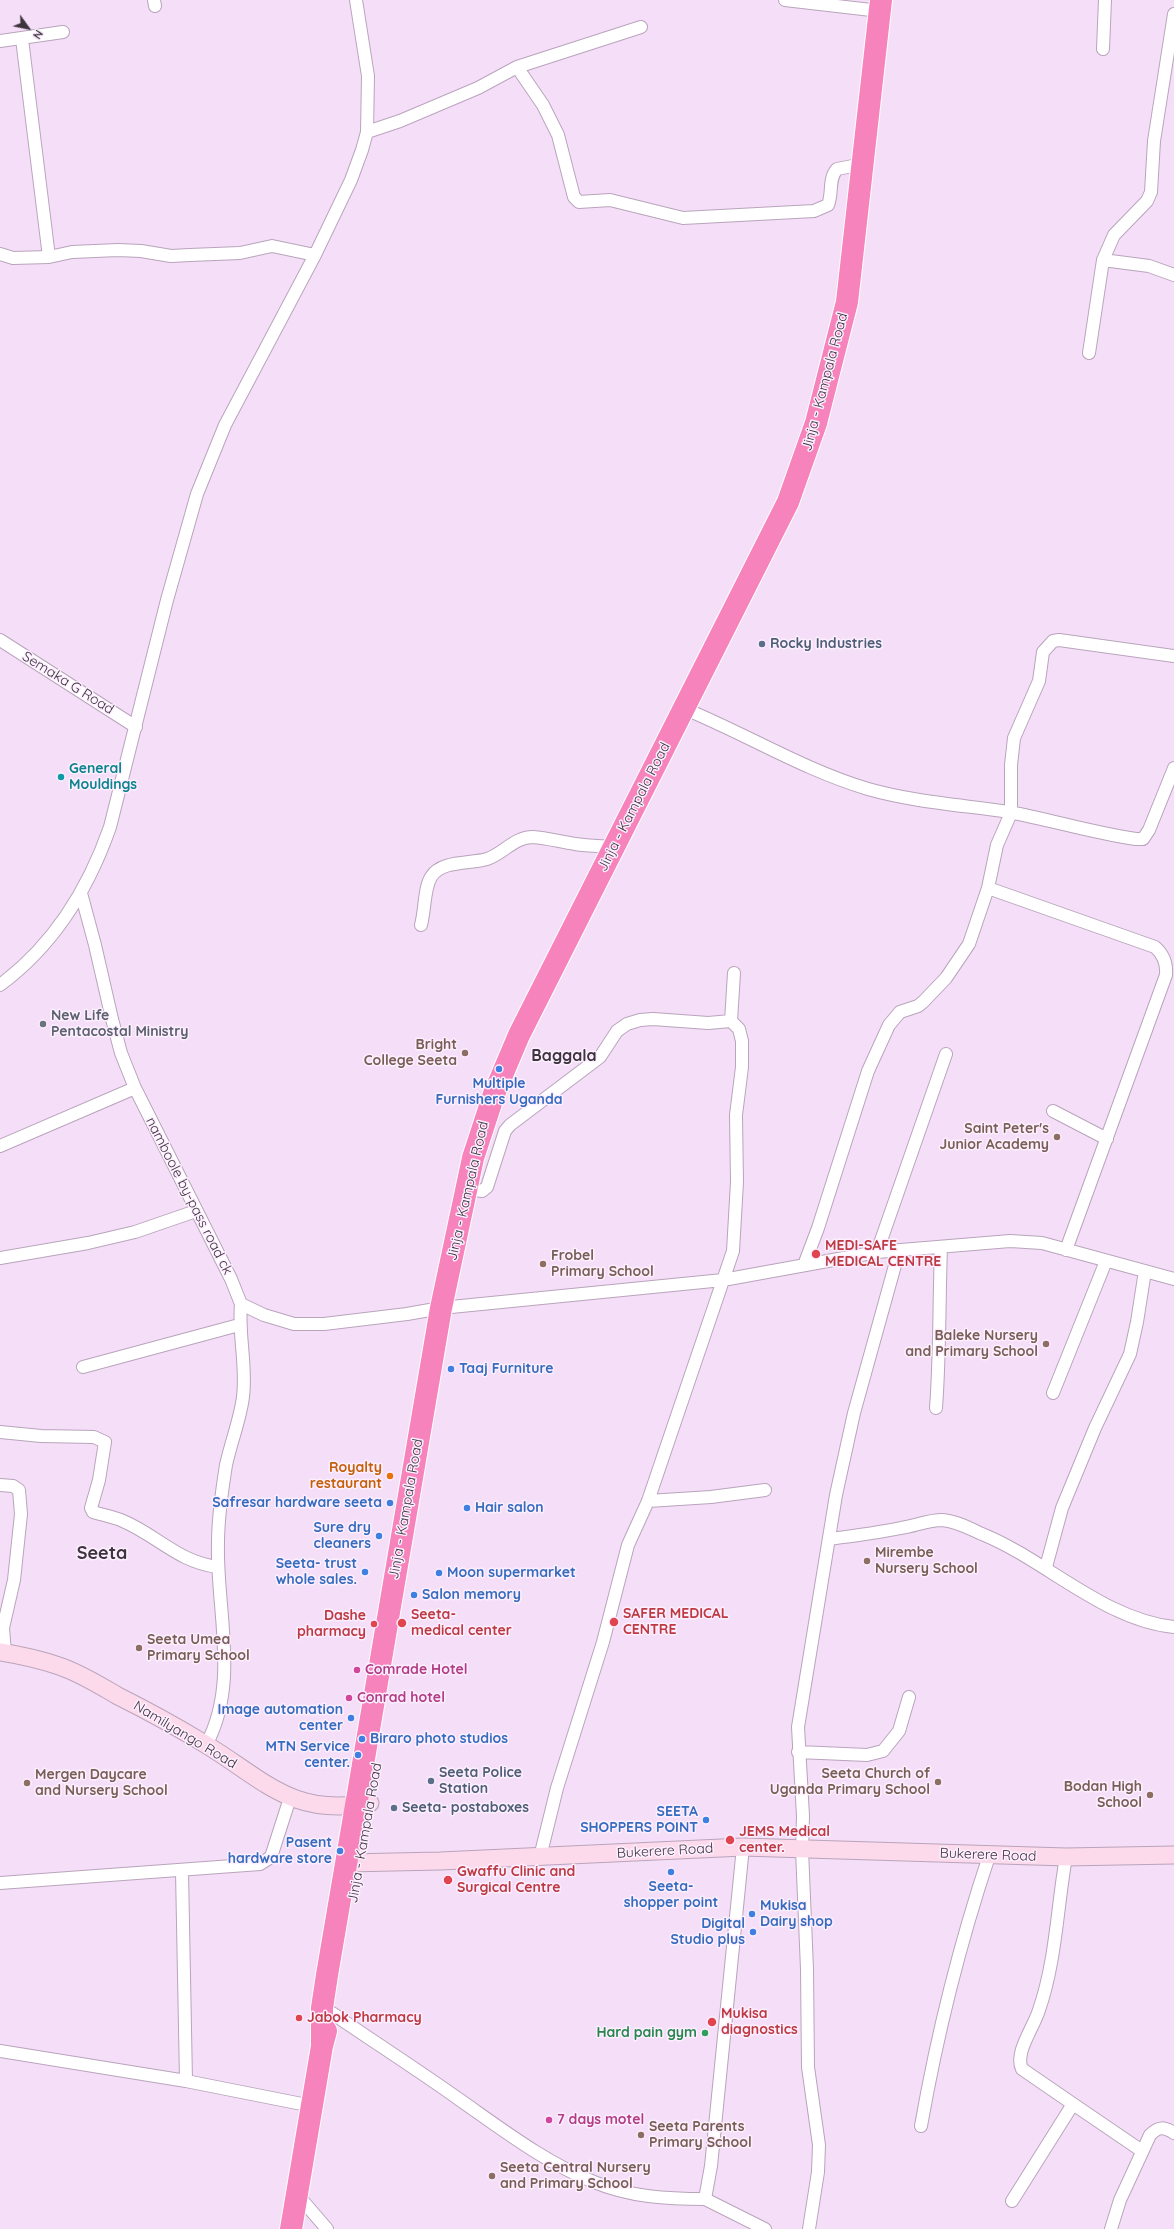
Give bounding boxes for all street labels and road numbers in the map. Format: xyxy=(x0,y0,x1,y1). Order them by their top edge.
street label: Jinja - Kampala Road xyxy=(798,311,852,453)
street label: Semaka G Road xyxy=(19,648,117,718)
street label: Jinja - Kampala Road xyxy=(594,740,674,874)
street label: namboole by-pass road ck xyxy=(142,1114,236,1278)
street label: Jinja - Kampala Road xyxy=(444,1120,492,1262)
street label: Jinja - Kampala Road xyxy=(385,1437,427,1581)
street label: Namilyango Road xyxy=(130,1698,240,1772)
street label: Jinja - Kampala Road xyxy=(344,1761,386,1905)
street label: Bukerere Road xyxy=(616,1840,714,1862)
street label: Bukerere Road xyxy=(939,1845,1037,1865)

